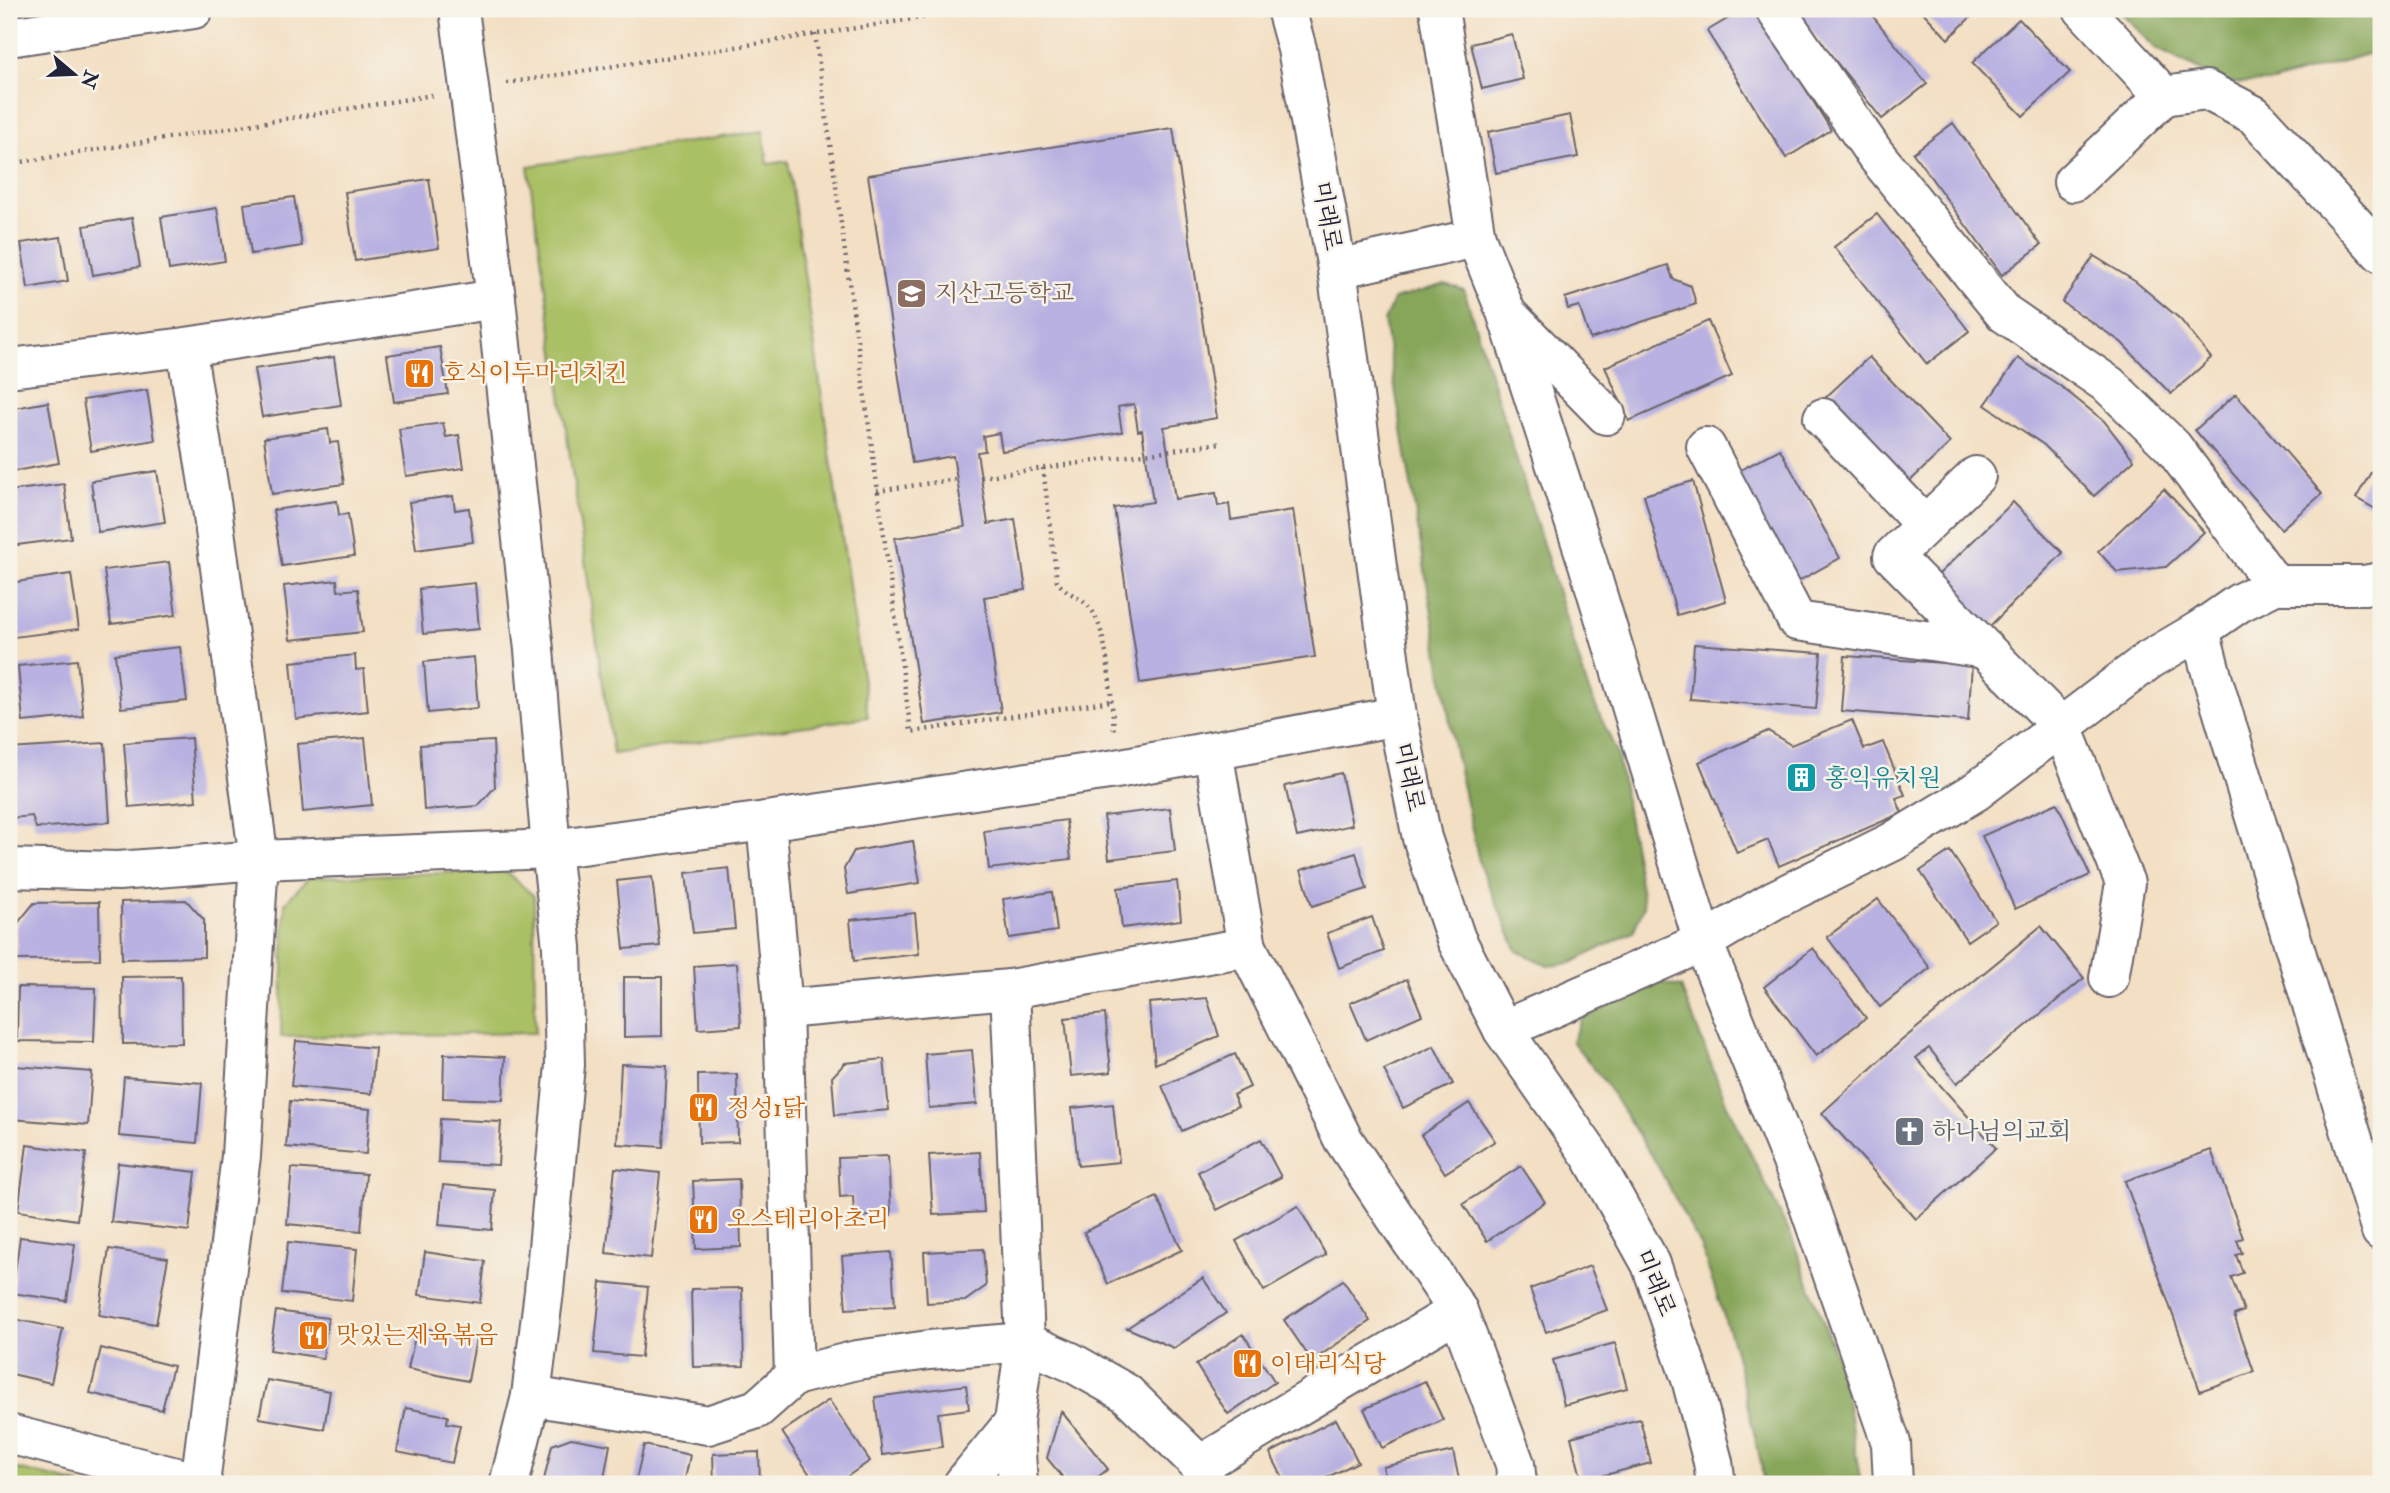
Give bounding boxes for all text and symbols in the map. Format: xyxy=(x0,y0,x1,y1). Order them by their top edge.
north arrow xyxy=(38,38,108,108)
text: N xyxy=(75,66,104,92)
street label: 미래로 xyxy=(1306,179,1348,253)
school or university icon: 지산고등학교 xyxy=(895,276,929,310)
place label: 지산고등학교 xyxy=(935,278,1074,309)
restaurant icon: 호식이두마리치킨 xyxy=(402,356,436,390)
place label: 호식이두마리치킨 xyxy=(442,358,627,389)
street label: 미래로 xyxy=(1387,740,1431,814)
building icon: 홍익유치원 xyxy=(1785,761,1819,795)
place label: 홍익유치원 xyxy=(1825,763,1941,794)
restaurant icon: 정성1닭 xyxy=(687,1091,721,1125)
place label: 정성1닭 xyxy=(727,1093,806,1124)
church icon: 하나님의교회 xyxy=(1892,1114,1926,1148)
place label: 하나님의교회 xyxy=(1932,1116,2071,1147)
restaurant icon: 오스테리아초리 xyxy=(687,1202,721,1236)
place label: 오스테리아초리 xyxy=(727,1204,889,1235)
street label: 미래로 xyxy=(1628,1245,1682,1321)
restaurant icon: 맛있는제육볶음 xyxy=(296,1318,330,1352)
place label: 맛있는제육볶음 xyxy=(336,1320,498,1351)
restaurant icon: 이태리식당 xyxy=(1230,1347,1264,1381)
place label: 이태리식당 xyxy=(1270,1349,1387,1380)

